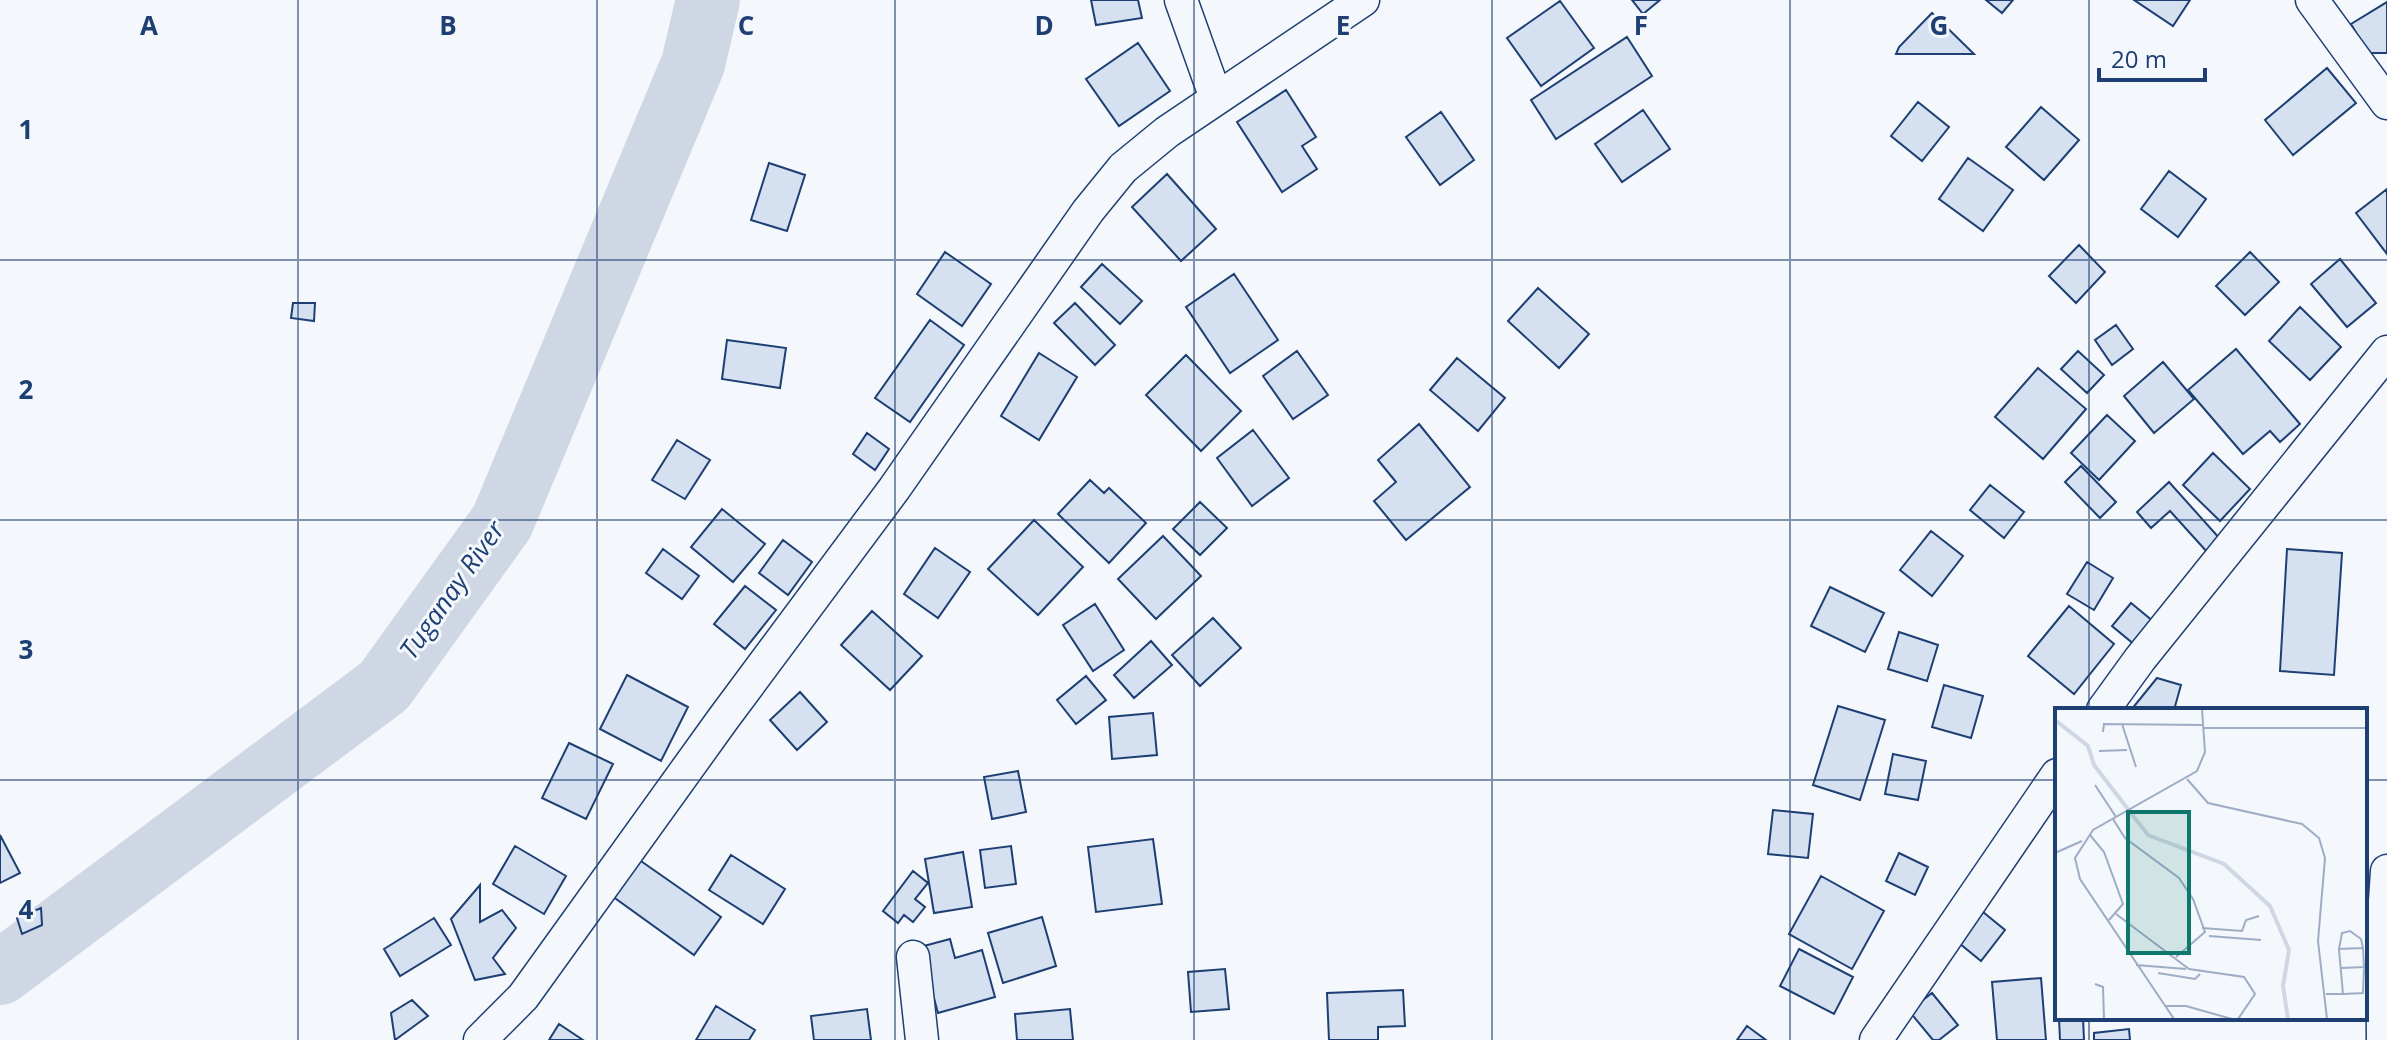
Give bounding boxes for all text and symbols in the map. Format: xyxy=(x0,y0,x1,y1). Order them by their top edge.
text: A xyxy=(140,7,158,43)
text: B xyxy=(439,7,457,43)
text: C xyxy=(738,7,754,43)
text: D xyxy=(1034,7,1054,43)
text: E xyxy=(1336,7,1350,43)
text: F xyxy=(1634,7,1648,43)
text: G xyxy=(1930,7,1948,43)
scale bar xyxy=(2099,32,2205,82)
text: 20 m xyxy=(2111,42,2167,75)
text: 1 xyxy=(19,111,33,147)
text: 2 xyxy=(19,371,34,407)
water label: Tuganay River xyxy=(390,512,513,666)
text: 3 xyxy=(19,631,33,667)
inset map xyxy=(2055,708,2367,1020)
text: 4 xyxy=(19,891,34,927)

